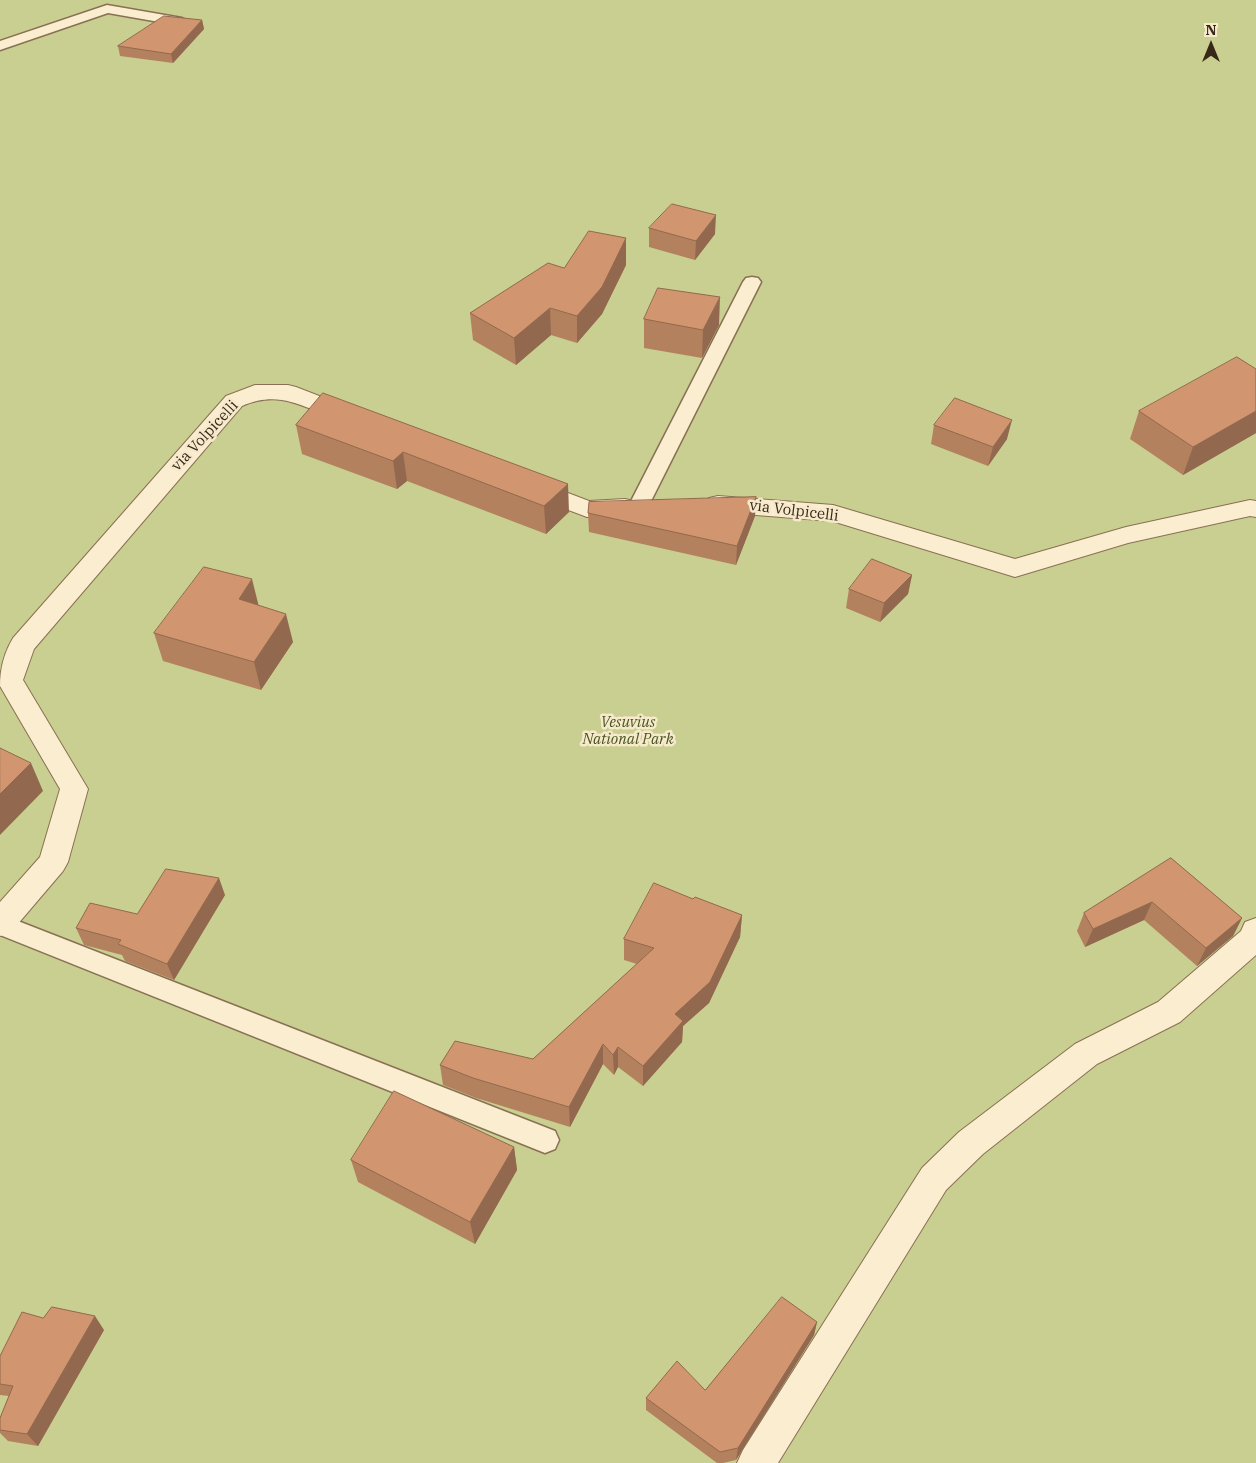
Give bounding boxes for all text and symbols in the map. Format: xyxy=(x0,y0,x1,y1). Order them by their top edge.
north arrow xyxy=(1186,20,1236,70)
text: N xyxy=(1205,21,1217,39)
street label: via Volpicelli xyxy=(168,397,242,475)
street label: via Volpicelli xyxy=(748,497,840,525)
park label: Vesuvius National Park xyxy=(582,714,674,749)

